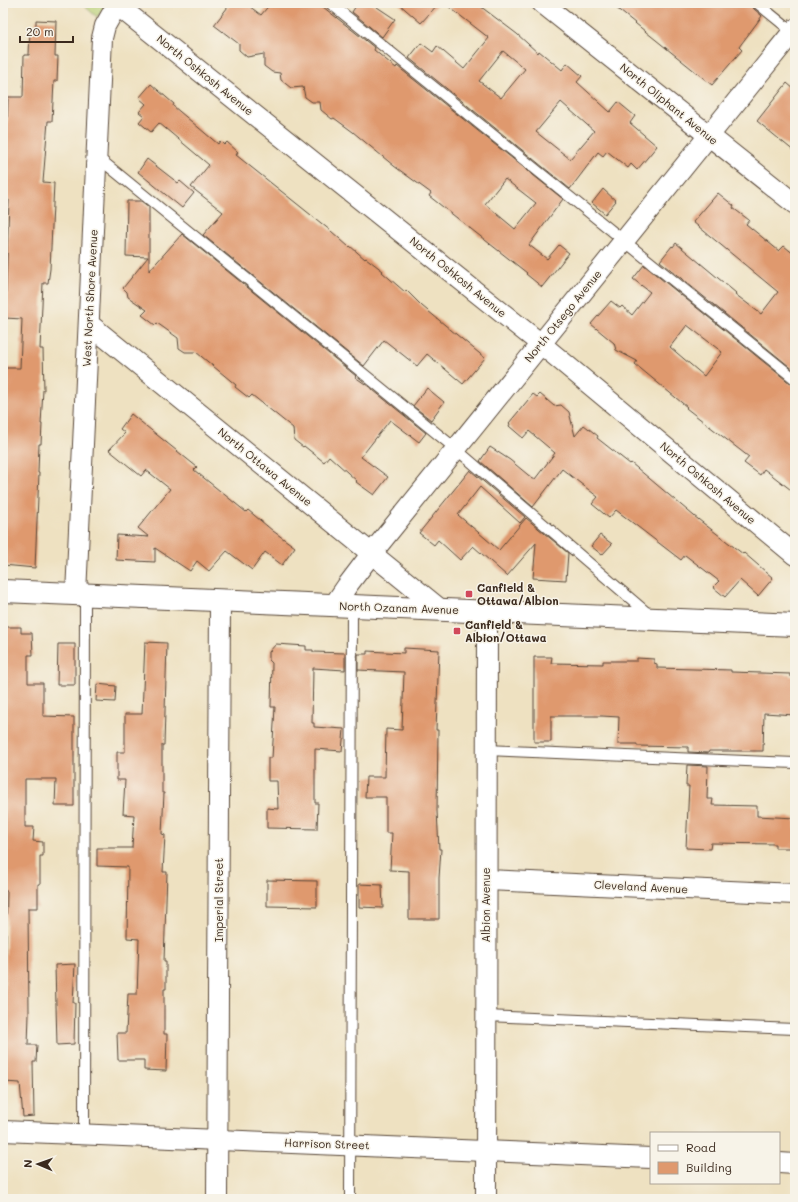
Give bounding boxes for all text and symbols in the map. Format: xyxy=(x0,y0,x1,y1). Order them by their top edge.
scale bar xyxy=(20,18,73,44)
text: 20 m xyxy=(26,23,54,39)
street label: North Oshkosh Avenue xyxy=(154,31,257,118)
street label: North Oliphant Avenue xyxy=(617,59,722,148)
street label: West North Shore Avenue xyxy=(78,229,101,367)
street label: North Oshkosh Avenue xyxy=(407,233,510,320)
street label: North Otsego Avenue xyxy=(521,266,605,365)
street label: North Ottawa Avenue xyxy=(215,424,316,509)
street label: North Oshkosh Avenue xyxy=(657,438,759,527)
place label: Canfield & Ottawa/Albion xyxy=(477,580,558,608)
marker: Canfield & Ottawa/Albion xyxy=(464,589,474,599)
street label: North Ozanam Avenue xyxy=(339,598,459,617)
place label: Canfield & Albion/Ottawa xyxy=(465,617,547,645)
marker: Canfield & Albion/Ottawa xyxy=(452,626,462,636)
street label: Imperial Street xyxy=(211,858,226,942)
street label: Albion Avenue xyxy=(478,867,493,942)
street label: Cleveland Avenue xyxy=(594,877,689,896)
legend xyxy=(650,1132,780,1184)
street label: Harrison Street xyxy=(284,1135,370,1152)
text: Road xyxy=(686,1139,716,1155)
north arrow xyxy=(18,1144,58,1184)
text: N xyxy=(20,1159,35,1168)
text: Building xyxy=(686,1159,732,1175)

